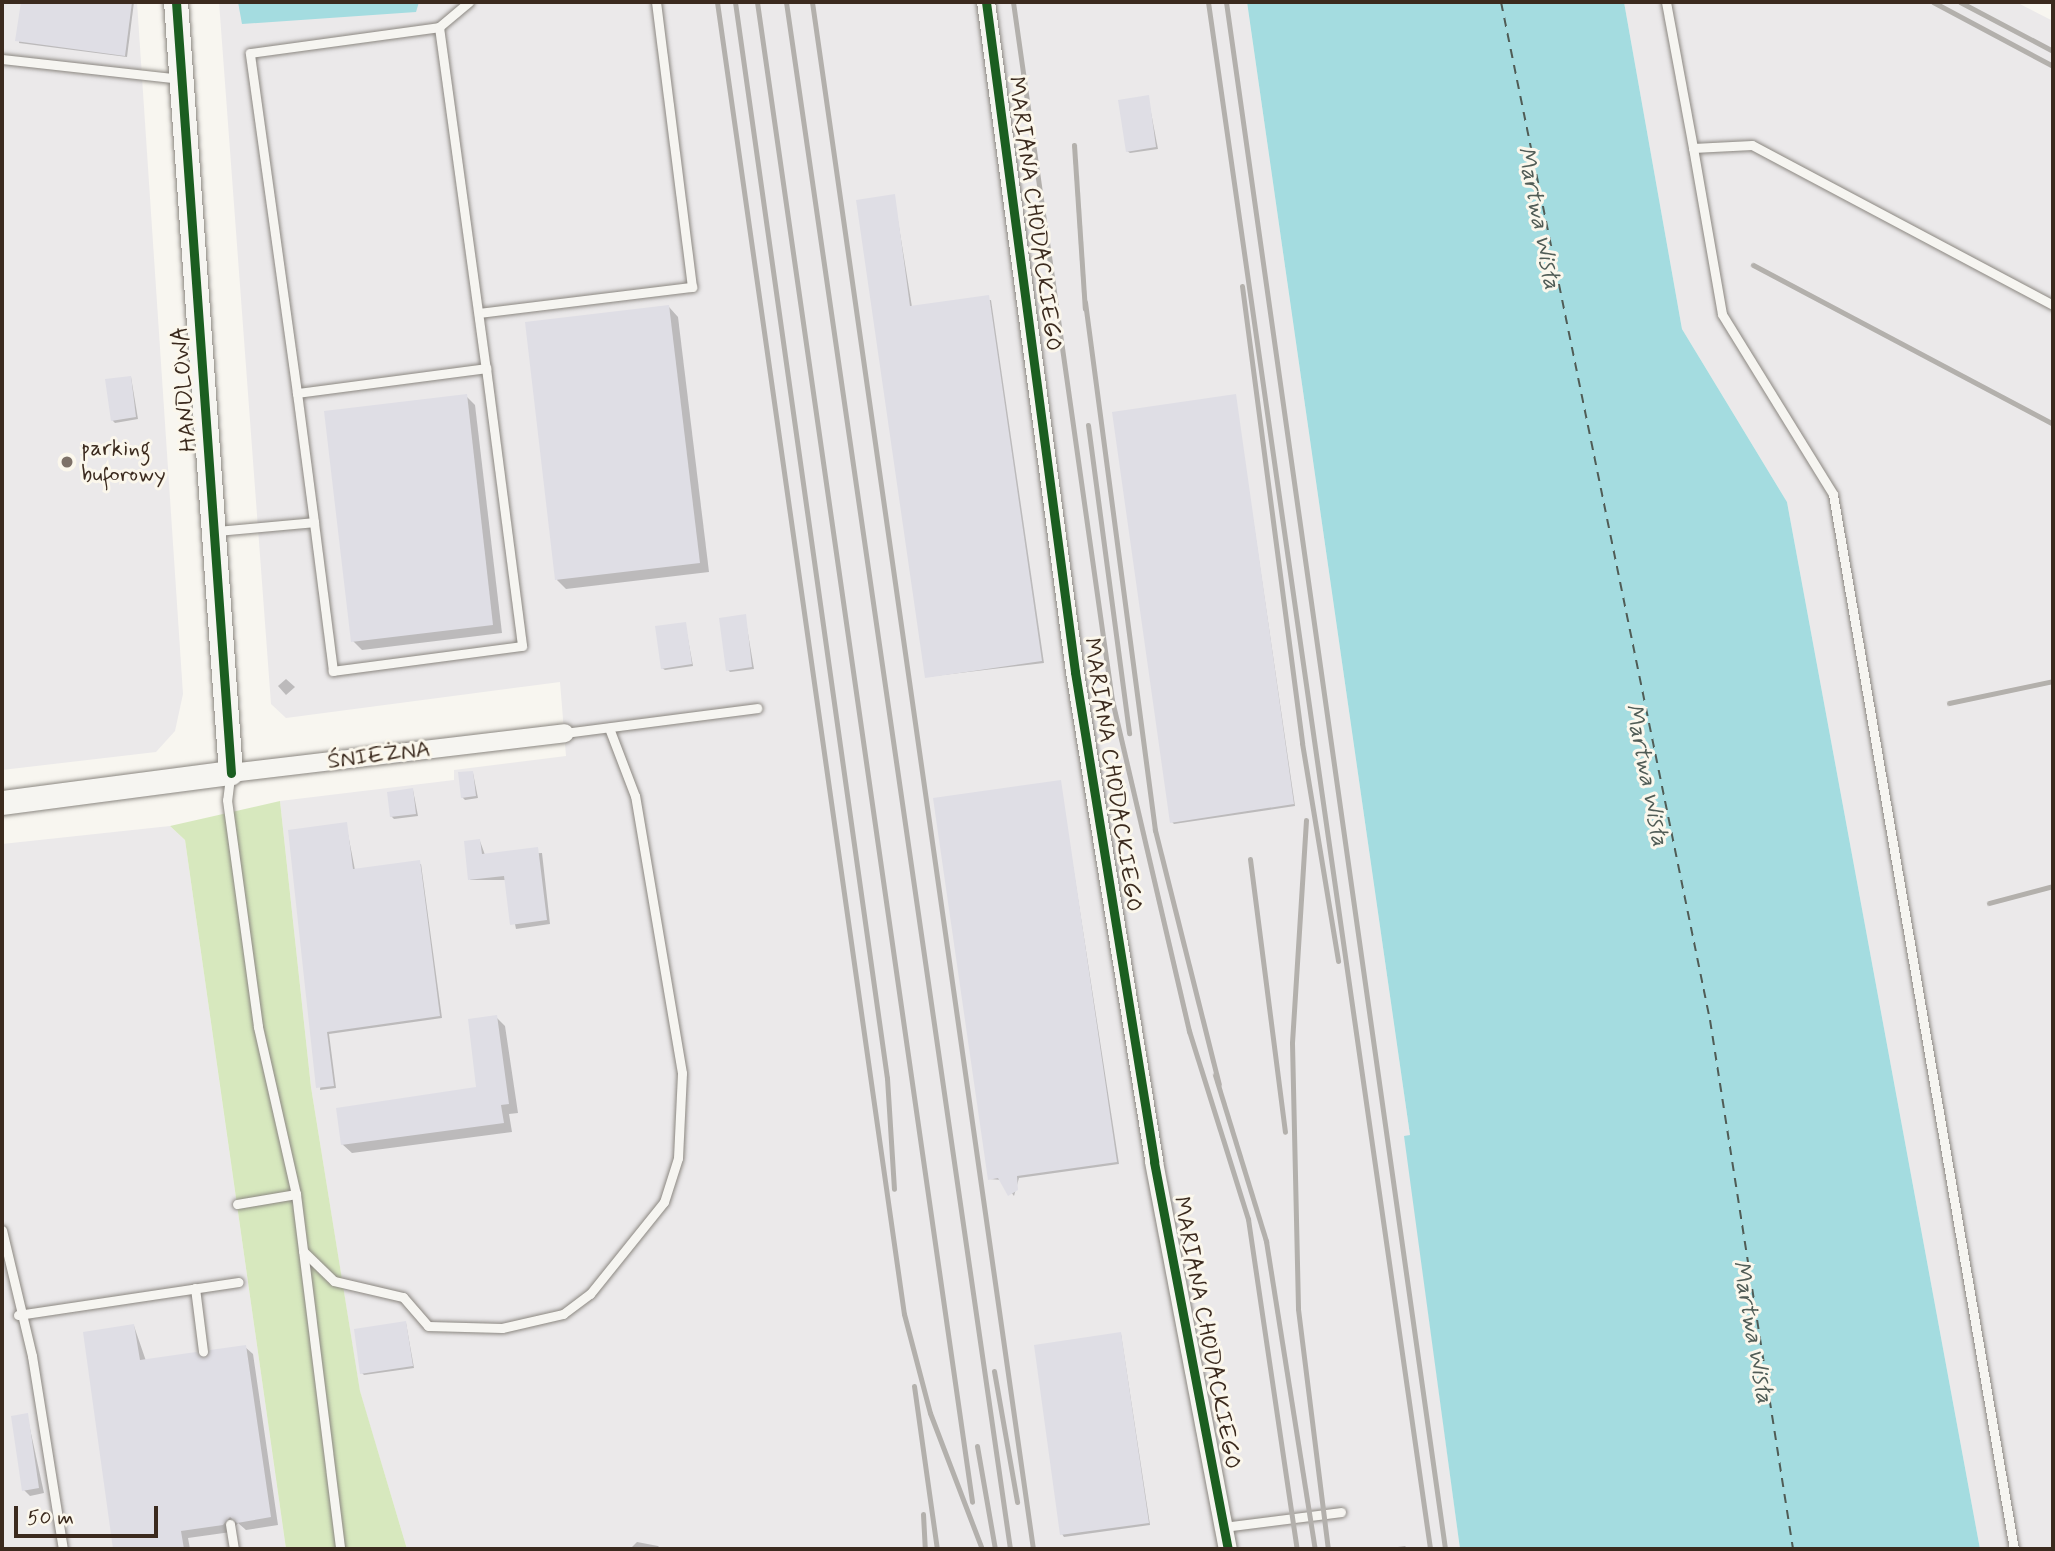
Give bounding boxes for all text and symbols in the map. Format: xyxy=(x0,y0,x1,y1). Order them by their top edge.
street label: MARIANA CHODACKIEGO xyxy=(1002,78,1066,350)
water label: Martwa Wisła xyxy=(1510,143,1566,293)
street label: HANDLOWA xyxy=(167,325,203,453)
place label: parking buforowy xyxy=(81,435,166,489)
marker: parking buforowy xyxy=(59,454,75,470)
street label: MARIANA CHODACKIEGO xyxy=(1077,639,1147,911)
water label: Martwa Wisła xyxy=(1618,700,1674,850)
street label: ŚNIEŻNA xyxy=(326,736,432,776)
street label: MARIANA CHODACKIEGO xyxy=(1167,1198,1245,1468)
water label: Martwa Wisła xyxy=(1725,1257,1779,1407)
scale bar xyxy=(18,1492,161,1536)
text: 50 m xyxy=(27,1504,74,1532)

